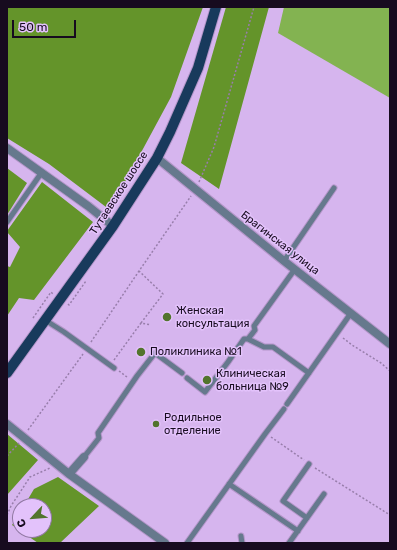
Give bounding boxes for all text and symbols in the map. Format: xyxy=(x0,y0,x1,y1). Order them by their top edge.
scale bar xyxy=(14,12,78,38)
text: 50 m xyxy=(19,20,47,34)
street label: Тутаевское шоссе xyxy=(87,149,151,237)
street label: Брагинская улица xyxy=(238,208,322,278)
place label: Женская консультация xyxy=(176,304,249,330)
marker: Женская консультация xyxy=(161,311,173,323)
place label: Поликлиника №1 xyxy=(150,345,242,359)
marker: Поликлиника №1 xyxy=(135,346,147,358)
place label: Клиническая больница №9 xyxy=(216,367,289,393)
marker: Клиническая больница №9 xyxy=(201,374,213,386)
place label: Родильное отделение xyxy=(164,411,222,437)
marker: Родильное отделение xyxy=(151,419,161,429)
north arrow xyxy=(12,498,52,538)
text: С xyxy=(14,517,29,529)

